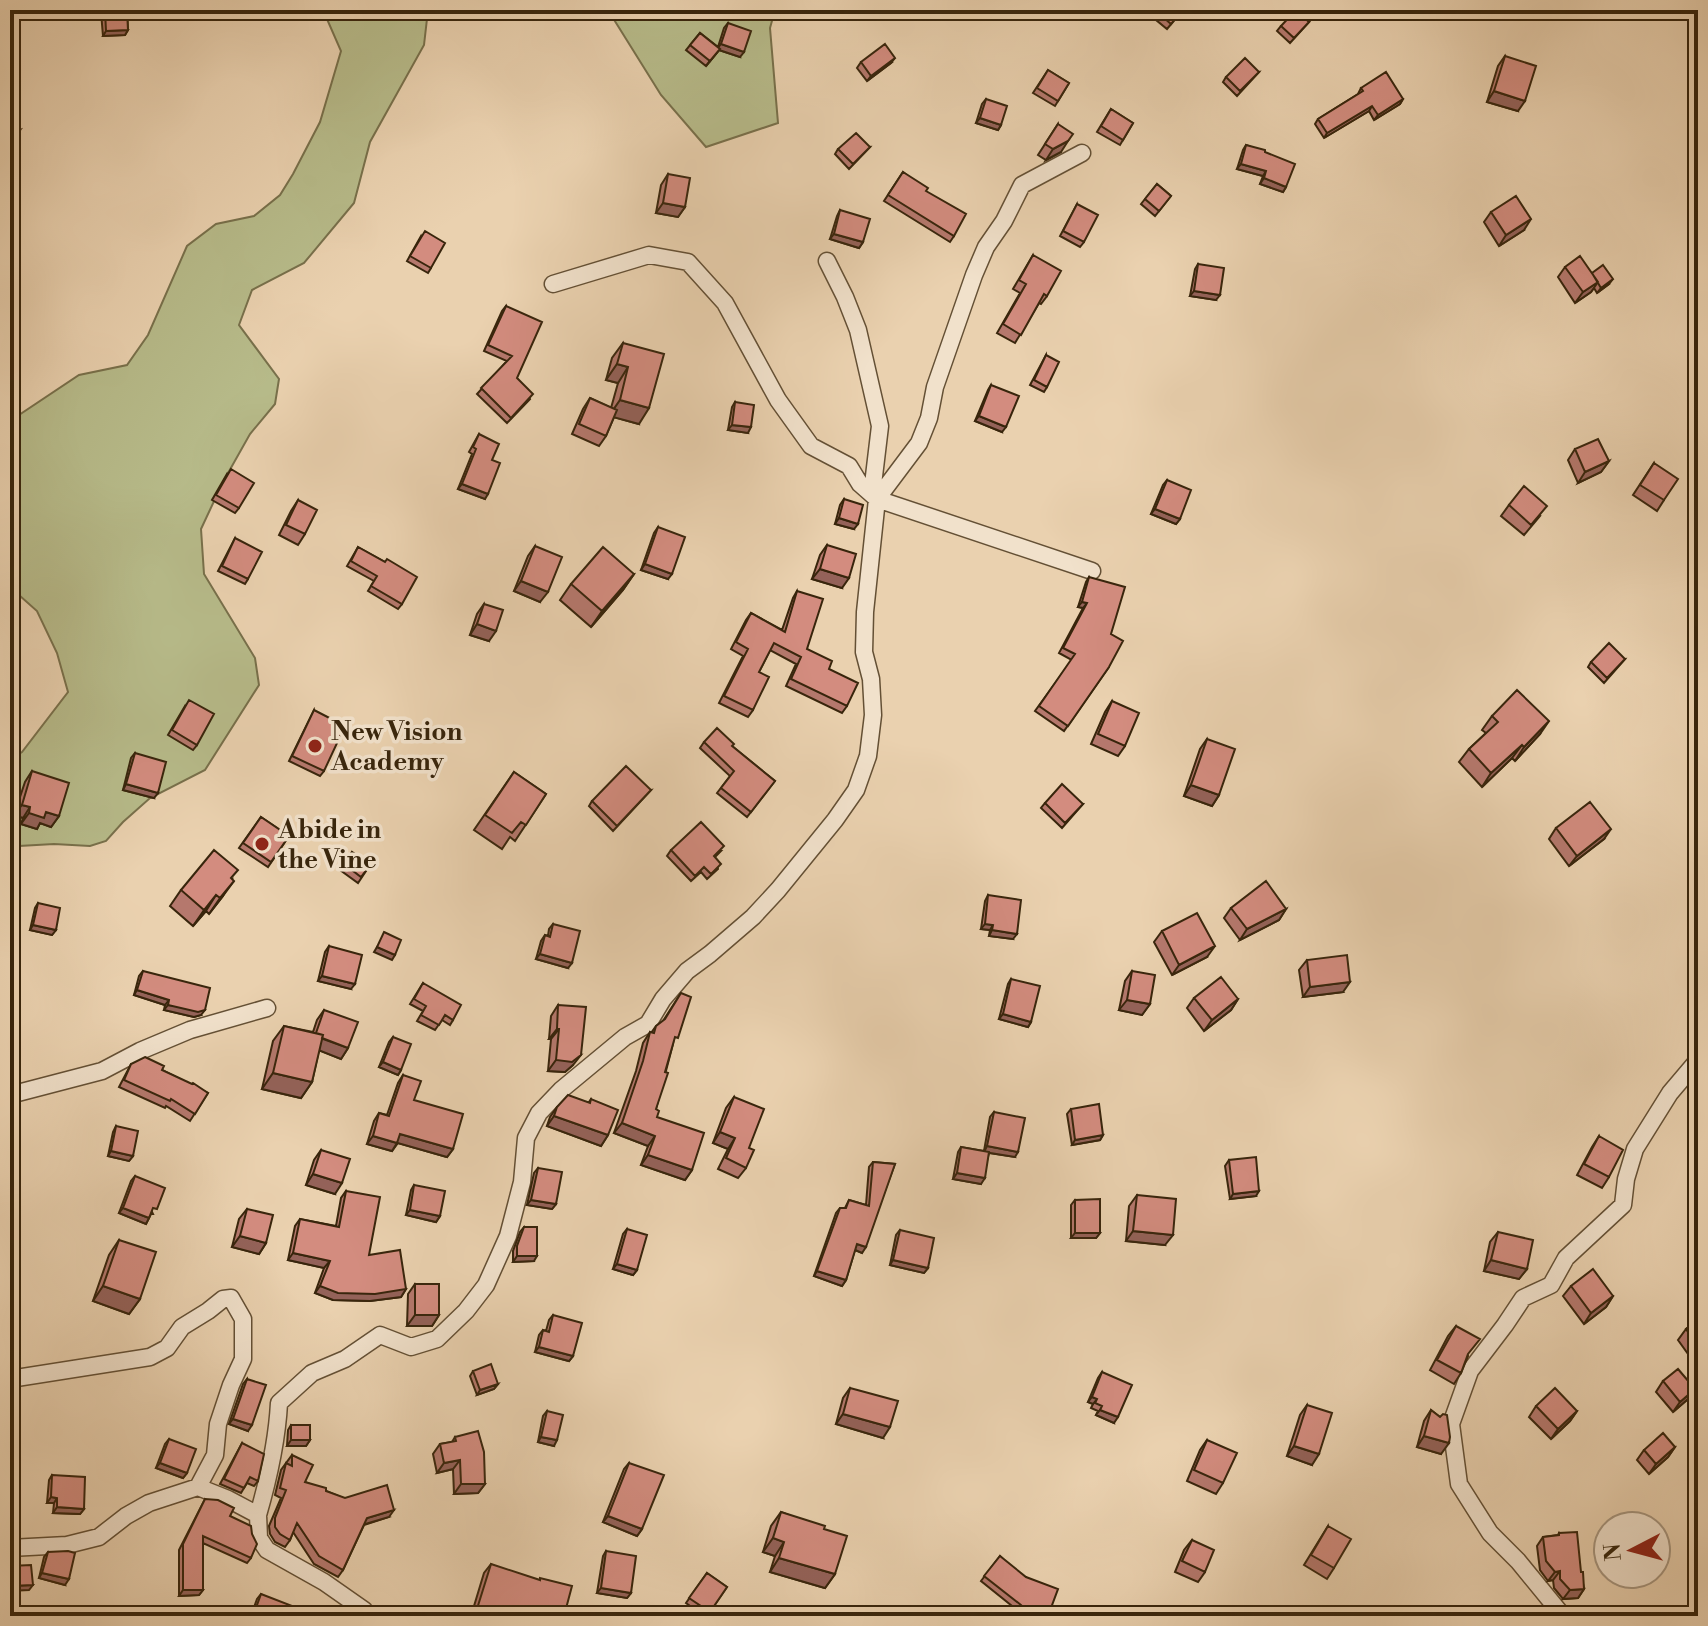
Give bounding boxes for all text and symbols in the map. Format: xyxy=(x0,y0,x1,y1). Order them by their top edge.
place label: New Vision Academy xyxy=(330,716,463,778)
marker: New Vision Academy xyxy=(306,737,324,755)
place label: Abide in the Vine xyxy=(277,814,381,876)
marker: Abide in the Vine xyxy=(253,835,271,853)
north arrow xyxy=(1592,1510,1672,1590)
text: N xyxy=(1599,1541,1628,1562)

